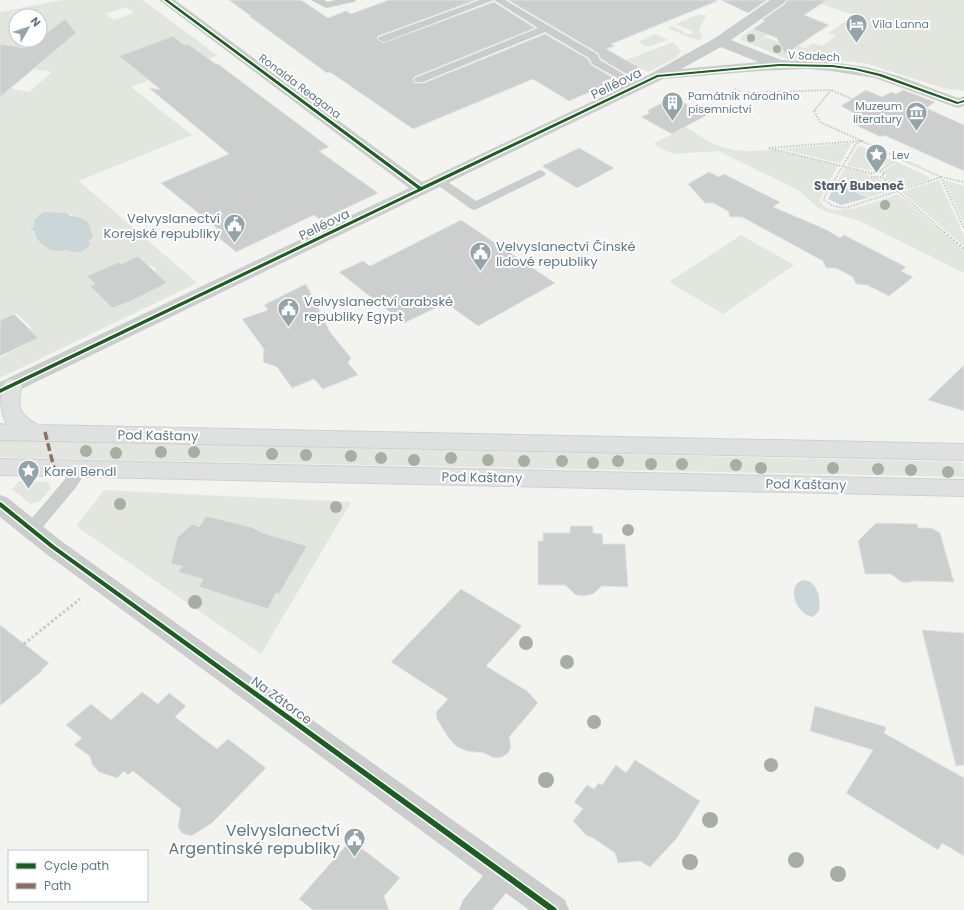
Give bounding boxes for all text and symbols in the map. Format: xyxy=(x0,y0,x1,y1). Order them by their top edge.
north arrow xyxy=(8,8,48,48)
hotel icon: Vila Lanna xyxy=(843,11,869,44)
text: N xyxy=(27,13,45,30)
place label: Vila Lanna xyxy=(872,16,929,32)
street label: V Sadech xyxy=(787,47,841,65)
street label: Ronalda Reagana xyxy=(256,50,344,122)
street label: Pelléova xyxy=(588,63,645,104)
place label: Památník národního písemnictví xyxy=(688,88,800,117)
building icon: Památník národního písemnictví xyxy=(659,89,685,122)
place label: Muzeum literatury xyxy=(853,98,903,127)
museum icon: Muzeum literatury xyxy=(904,99,930,132)
place icon: Lev xyxy=(863,142,889,175)
place label: Lev xyxy=(892,147,911,163)
district label: Starý Bubeneč xyxy=(814,177,904,194)
street label: Pelléova xyxy=(296,204,353,245)
place label: Velvyslanectví Korejské republiky xyxy=(104,209,221,243)
public building icon: Velvyslanectví Korejské republiky xyxy=(222,212,248,245)
place label: Velvyslanectví Čínské lidové republiky xyxy=(496,237,636,271)
public building icon: Velvyslanectví Čínské lidové republiky xyxy=(467,240,493,273)
place label: Velvyslanectví arabské republiky Egypt xyxy=(304,292,453,326)
public building icon: Velvyslanectví arabské republiky Egypt xyxy=(276,295,302,328)
street label: Pod Kaštany xyxy=(118,425,199,446)
place icon: Karel Bendl xyxy=(15,458,41,491)
place label: Karel Bendl xyxy=(44,462,117,481)
street label: Pod Kaštany xyxy=(442,467,523,488)
street label: Pod Kaštany xyxy=(766,474,847,495)
street label: Na Zátorce xyxy=(247,672,316,729)
place label: Velvyslanectví Argentinské republiky xyxy=(169,819,340,860)
public building icon: Velvyslanectví Argentinské republiky xyxy=(342,826,368,859)
legend xyxy=(8,850,148,902)
text: Cycle path xyxy=(44,857,109,874)
text: Path xyxy=(44,877,71,894)

